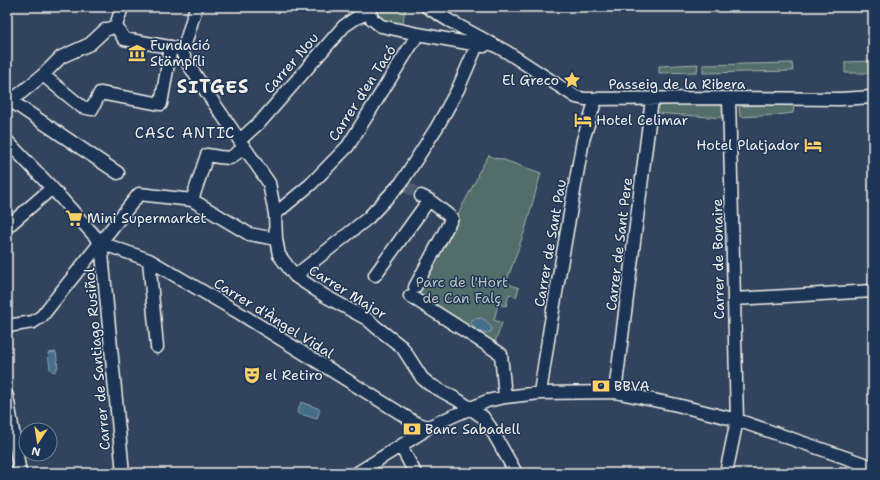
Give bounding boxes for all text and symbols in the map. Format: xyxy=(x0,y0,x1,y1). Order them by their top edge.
street label: Carrer Nou xyxy=(260,29,322,97)
place label: Fundació Stämpfli xyxy=(150,36,210,70)
street label: Carrer d'en Tacó xyxy=(324,42,400,144)
museum icon: Fundació Stämpfli xyxy=(127,43,147,63)
place icon: El Greco xyxy=(562,70,582,90)
place label: El Greco xyxy=(502,71,559,89)
district label: SITGES xyxy=(177,75,249,99)
street label: Passeig de la Ribera xyxy=(608,75,746,93)
hotel icon: Hotel Celimar xyxy=(573,110,593,130)
place label: Hotel Celimar xyxy=(596,111,689,129)
district label: CASC ANTIC xyxy=(135,123,235,143)
hotel icon: Hotel Platjador xyxy=(803,135,823,155)
place label: Hotel Platjador xyxy=(696,136,800,154)
street label: Carrer de Sant Pere xyxy=(602,176,636,312)
street label: Carrer de Sant Pau xyxy=(530,178,570,308)
street label: Carrer de Bonaire xyxy=(708,198,728,320)
supermarket icon: Mini Supermarket xyxy=(64,208,84,228)
place label: Mini Supermarket xyxy=(87,209,207,227)
street label: Carrer Major xyxy=(306,261,391,323)
street label: Carrer de Santiago Rusiñol xyxy=(80,266,114,451)
park label: Parc de l'Hort de Can Falç xyxy=(416,273,508,307)
street label: Carrer d'Àngel Vidal xyxy=(211,274,338,363)
theatre icon: el Retiro xyxy=(242,365,262,385)
place label: el Retiro xyxy=(265,366,323,384)
bank icon: BBVA xyxy=(591,376,611,396)
place label: BBVA xyxy=(614,377,650,395)
bank icon: Banc Sabadell xyxy=(402,419,422,439)
place label: Banc Sabadell xyxy=(425,420,521,438)
north arrow xyxy=(18,422,58,462)
text: N xyxy=(30,443,42,460)

